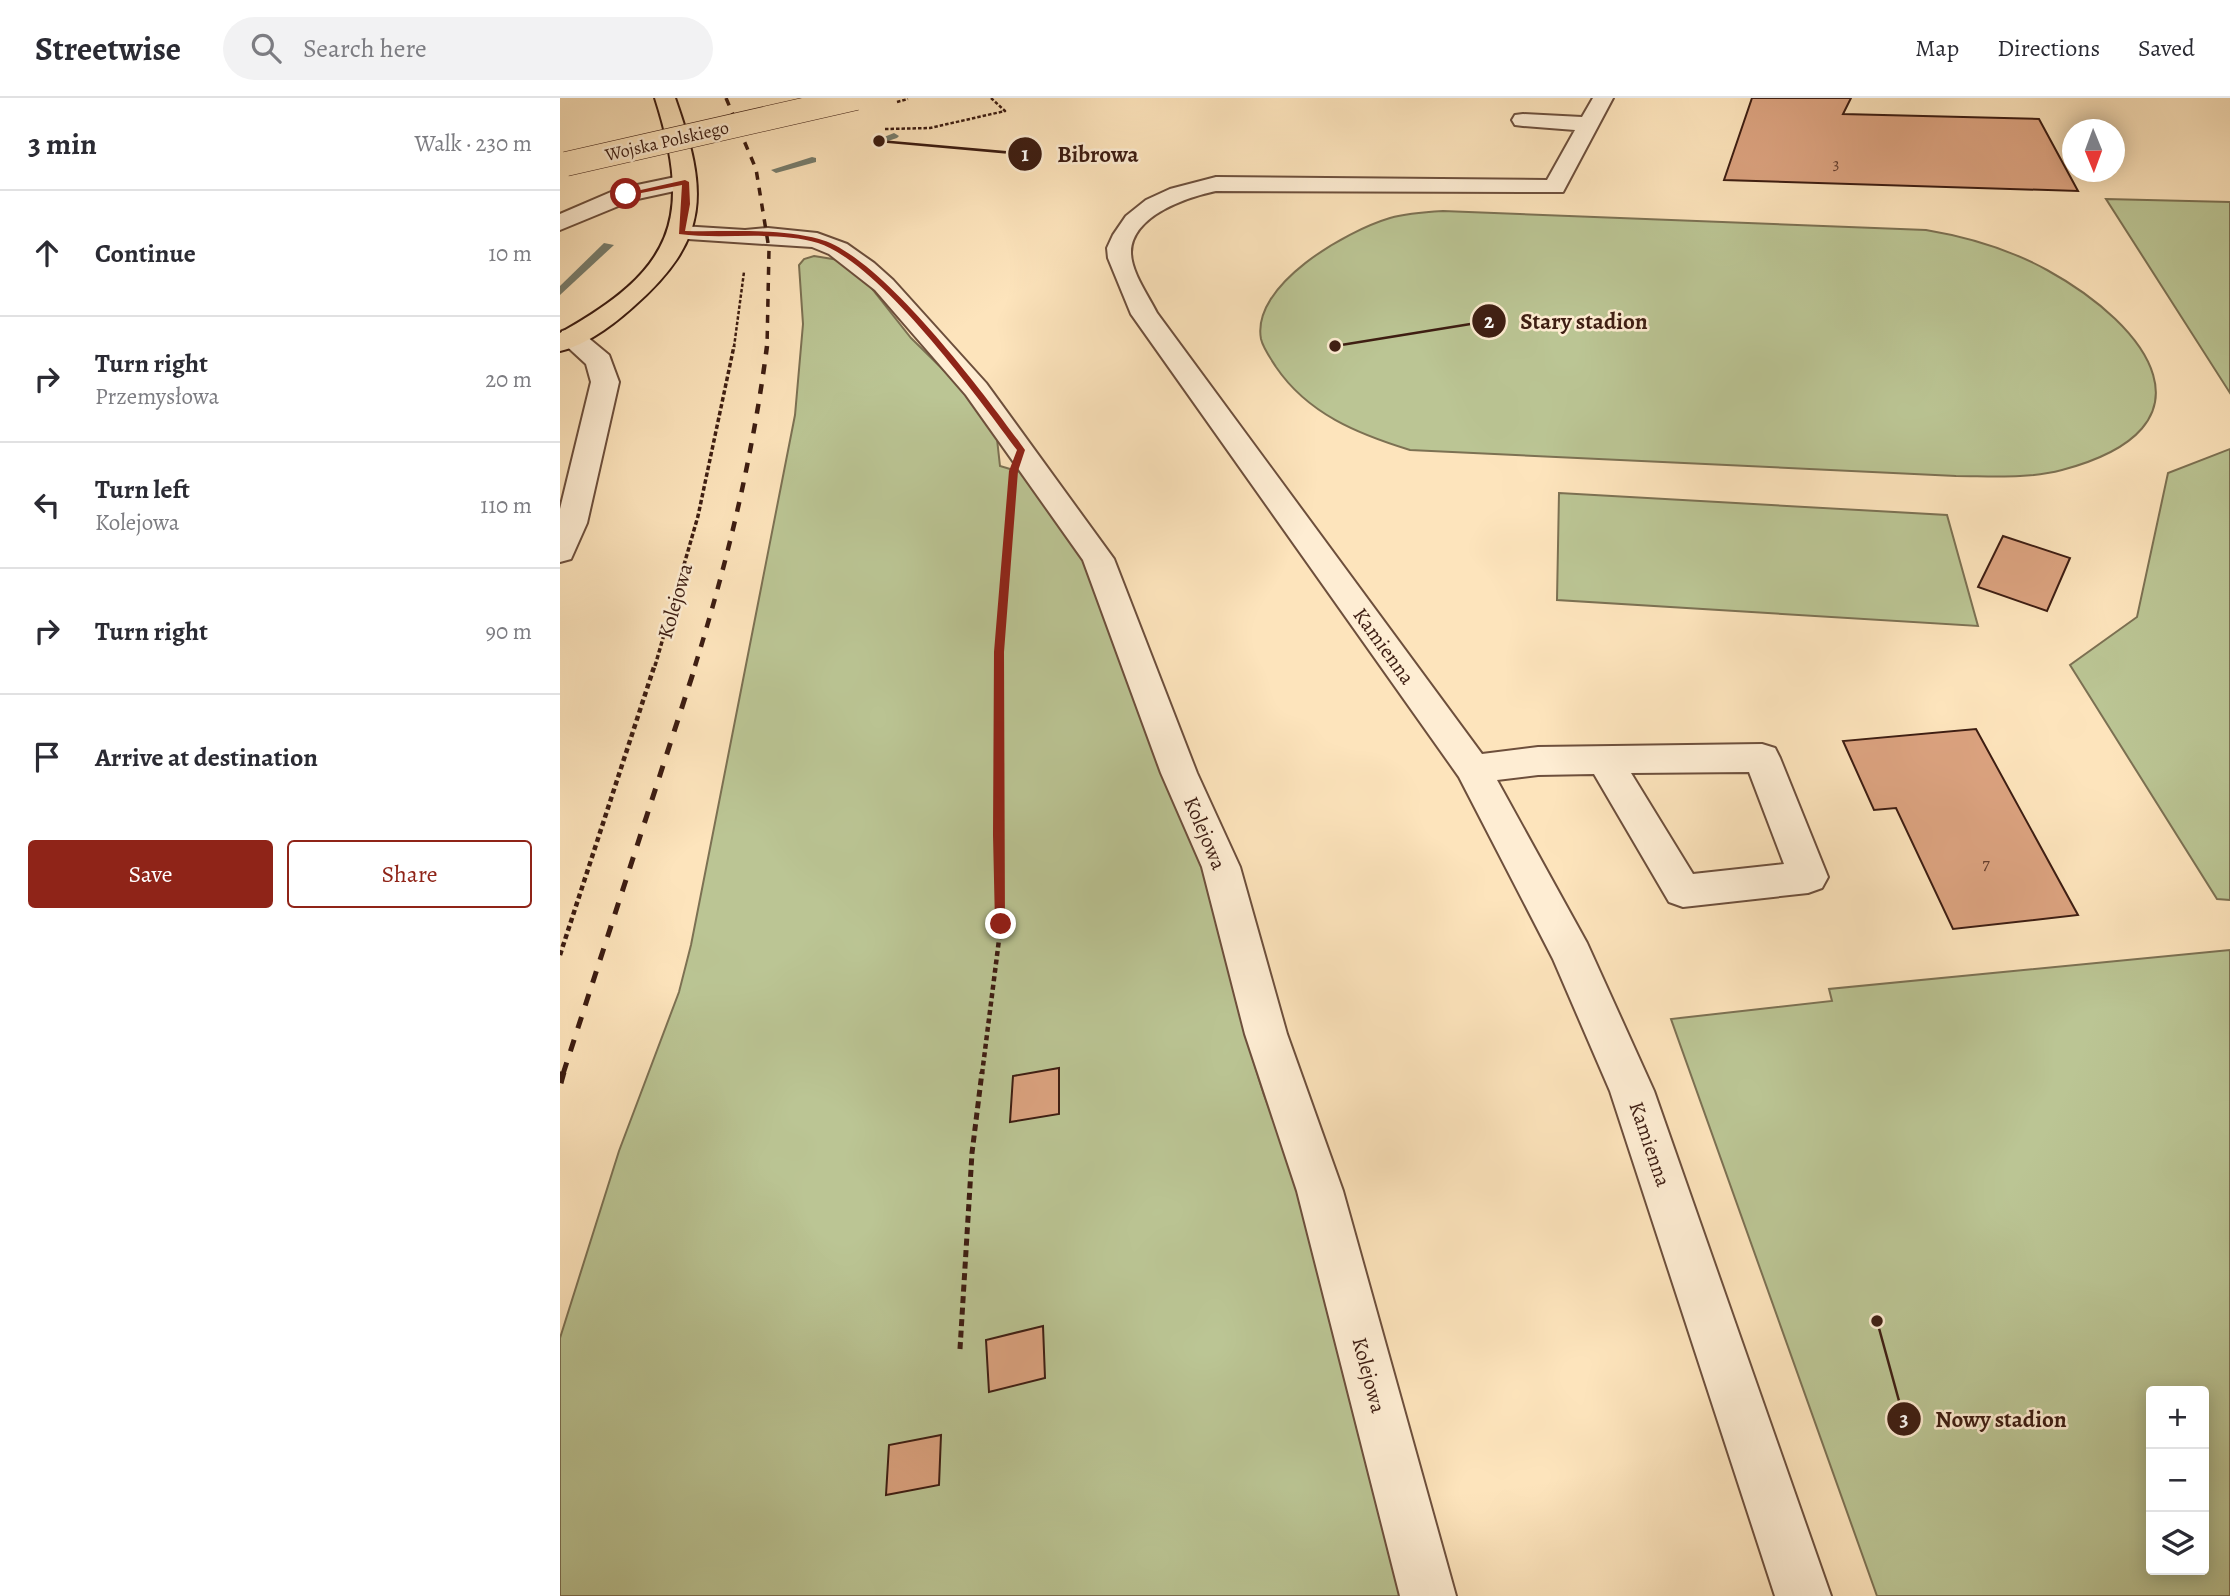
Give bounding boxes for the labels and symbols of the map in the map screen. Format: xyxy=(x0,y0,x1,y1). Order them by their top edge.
street label: Wojska Polskiego xyxy=(602,115,731,167)
north arrow xyxy=(2062,119,2125,182)
callout: Bibrowa xyxy=(1008,132,1152,176)
text: Bibrowa xyxy=(1057,139,1139,170)
text: 1 xyxy=(1021,140,1029,168)
house number: 3 xyxy=(1833,153,1839,175)
route start xyxy=(610,178,641,209)
callout: Stary stadion xyxy=(1471,299,1662,343)
text: Stary stadion xyxy=(1520,306,1648,337)
text: 2 xyxy=(1484,307,1494,335)
street label: Kolejowa xyxy=(651,560,699,642)
street label: Kamienna xyxy=(1347,602,1421,690)
street label: Kolejowa xyxy=(1177,792,1233,874)
house number: 7 xyxy=(1982,851,1990,875)
route end xyxy=(985,908,1016,939)
street label: Kamienna xyxy=(1622,1098,1678,1191)
street label: Kolejowa xyxy=(1345,1334,1393,1416)
callout: Nowy stadion xyxy=(1886,1397,2081,1441)
text: Nowy stadion xyxy=(1935,1404,2067,1435)
text: 3 xyxy=(1899,1405,1909,1433)

